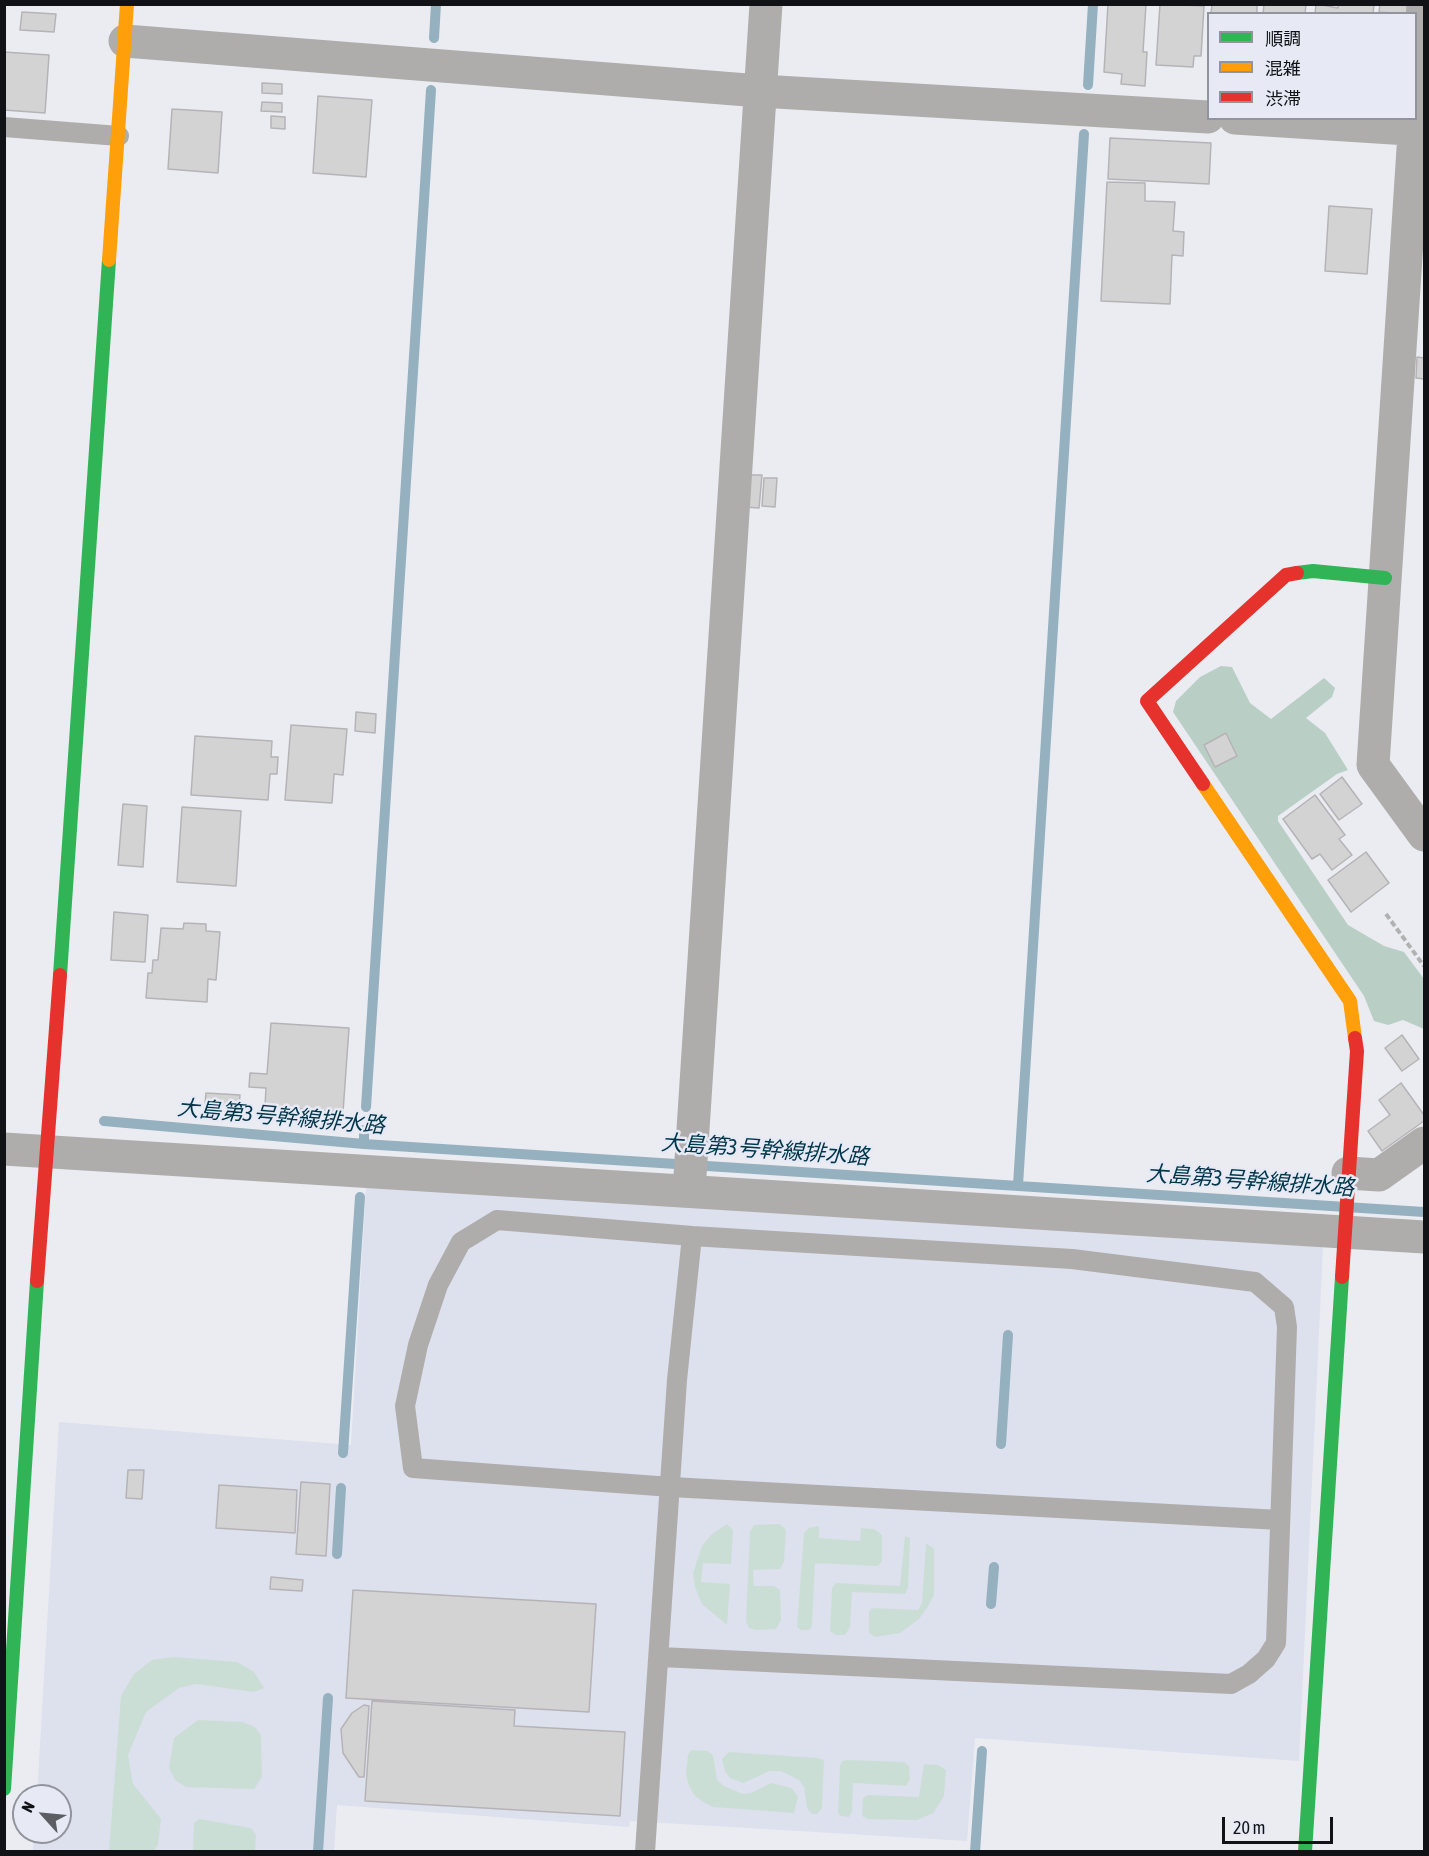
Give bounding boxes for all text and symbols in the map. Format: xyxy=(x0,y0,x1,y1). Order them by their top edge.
legend xyxy=(1207,12,1417,120)
text: 順調 xyxy=(1265,28,1301,49)
text: 混雑 xyxy=(1265,58,1301,79)
text: 渋滞 xyxy=(1265,88,1301,109)
water label: 大島第3号幹線排水路 xyxy=(176,1095,386,1139)
water label: 大島第3号幹線排水路 xyxy=(660,1130,870,1170)
water label: 大島第3号幹線排水路 xyxy=(1145,1161,1355,1201)
north arrow xyxy=(12,1784,72,1844)
text: N xyxy=(18,1798,38,1815)
scale bar xyxy=(1225,1805,1336,1843)
text: 20 m xyxy=(1233,1817,1265,1838)

